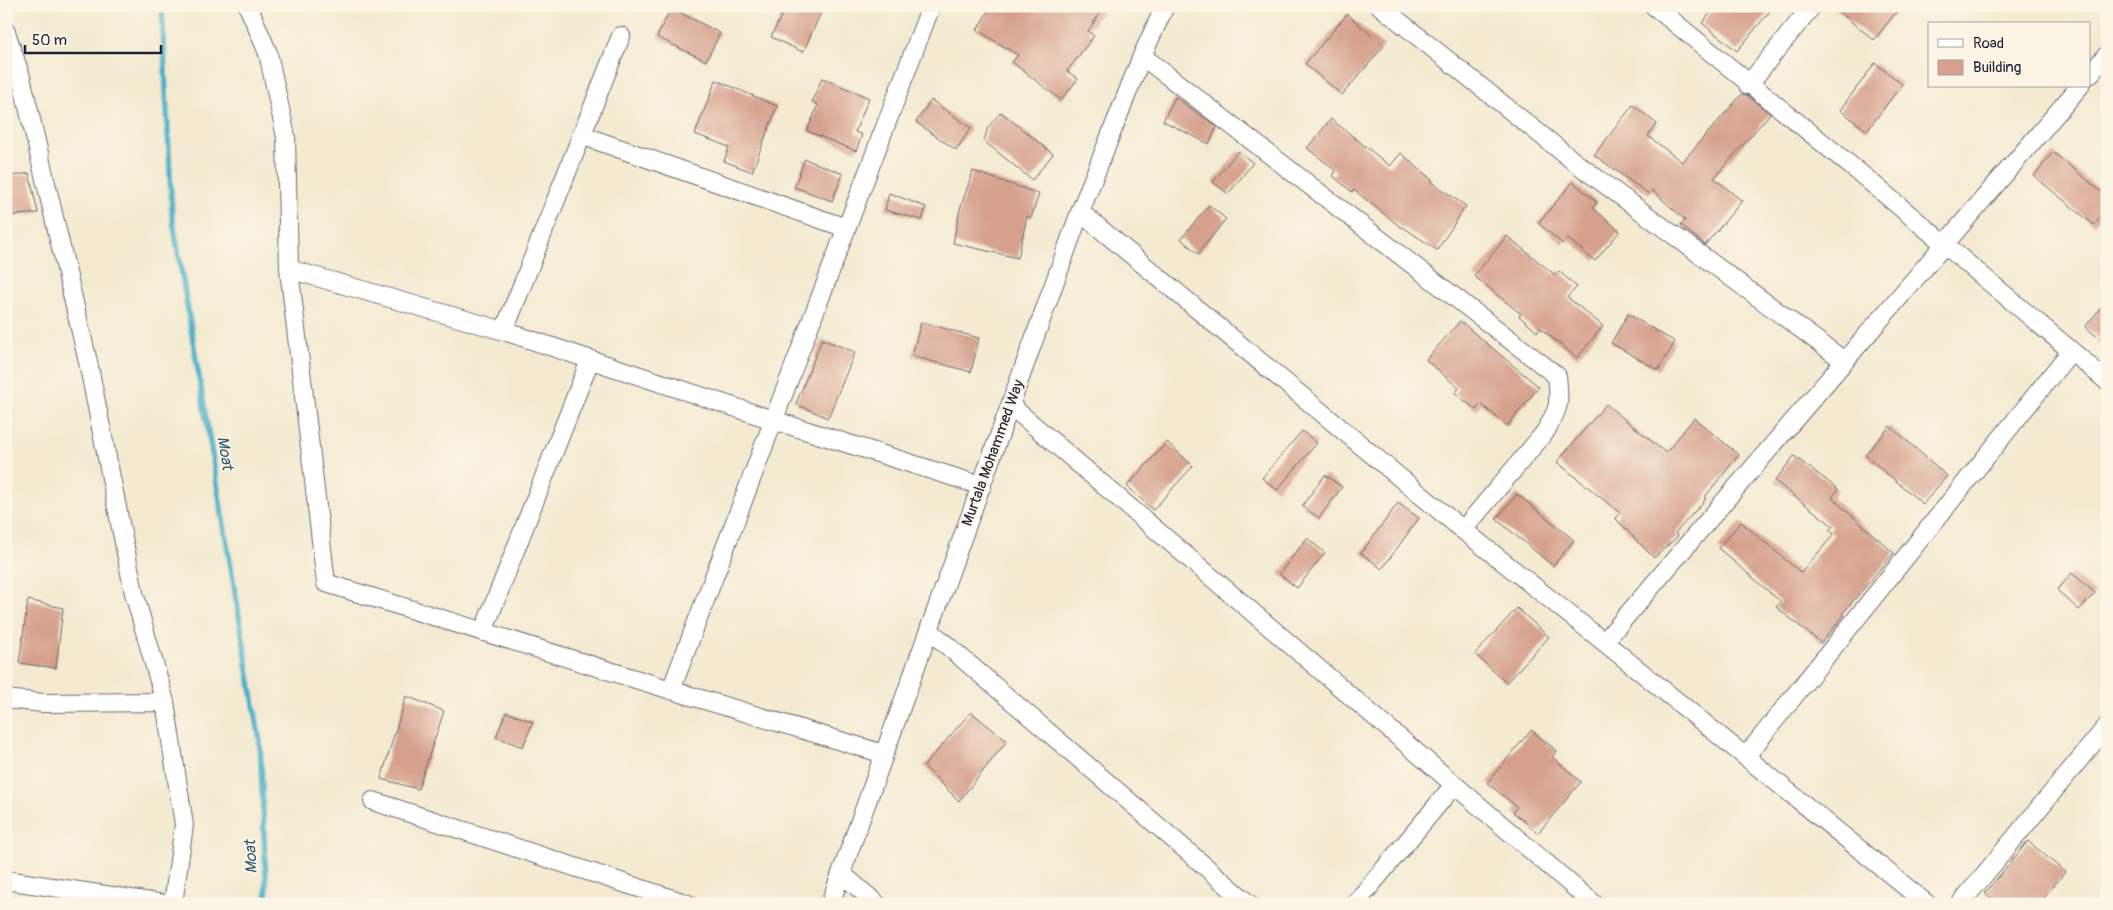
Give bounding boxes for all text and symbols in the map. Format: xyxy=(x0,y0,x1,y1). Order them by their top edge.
scale bar xyxy=(25,22,161,54)
legend xyxy=(1928,22,2090,88)
text: 50 m xyxy=(32,31,67,50)
text: Road xyxy=(1973,34,2004,53)
text: Building xyxy=(1973,58,2021,77)
street label: Murtala Mohammed Way xyxy=(958,377,1029,529)
water label: Moat xyxy=(212,435,238,473)
water label: Moat xyxy=(240,838,262,874)

